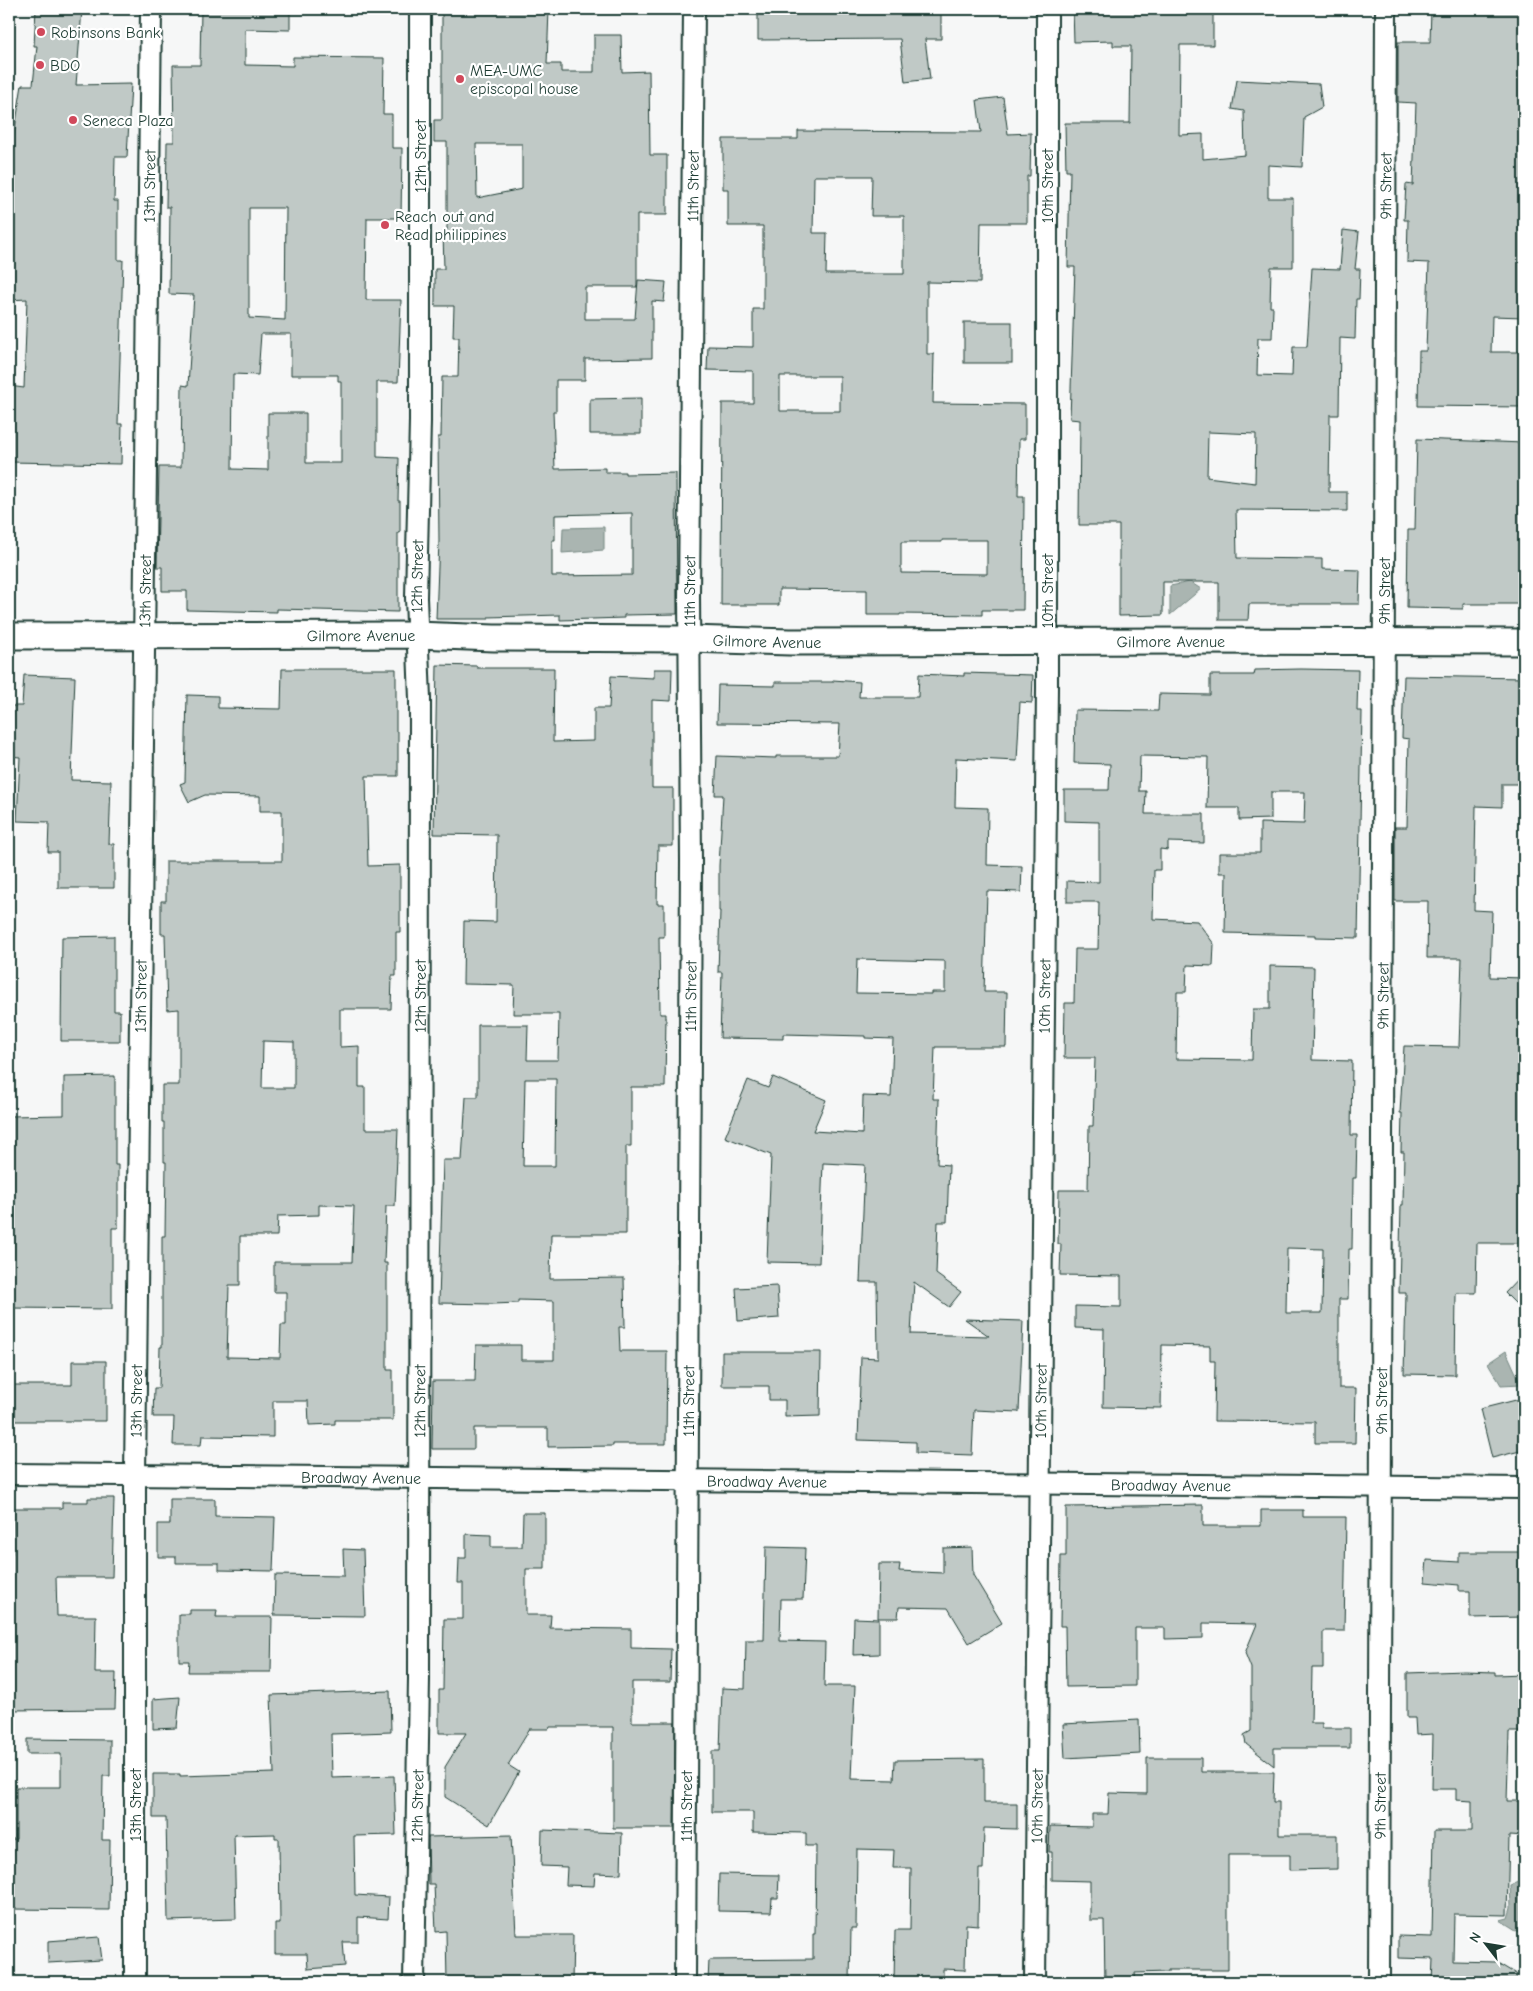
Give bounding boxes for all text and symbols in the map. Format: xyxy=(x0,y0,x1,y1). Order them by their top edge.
place label: Robinsons Bank xyxy=(51,24,161,42)
marker: Robinsons Bank xyxy=(35,26,47,38)
place label: BDO xyxy=(50,57,80,75)
marker: BDO xyxy=(34,59,46,71)
place label: MEA-UMC episcopal house xyxy=(470,62,578,98)
marker: MEA-UMC episcopal house xyxy=(454,73,466,85)
place label: Seneca Plaza xyxy=(83,112,174,130)
marker: Seneca Plaza xyxy=(67,114,79,126)
street label: 12th Street xyxy=(412,119,430,193)
street label: 10th Street xyxy=(1039,148,1057,223)
street label: 13th Street xyxy=(141,149,159,223)
street label: 11th Street xyxy=(684,150,703,222)
street label: 9th Street xyxy=(1377,152,1395,220)
place label: Reach out and Read philippines xyxy=(395,208,507,244)
marker: Reach out and Read philippines xyxy=(379,219,391,231)
street label: 12th Street xyxy=(408,539,427,613)
street label: 10th Street xyxy=(1039,553,1057,628)
street label: 13th Street xyxy=(136,554,155,628)
street label: 11th Street xyxy=(681,555,699,627)
street label: 9th Street xyxy=(1376,557,1394,625)
street label: Gilmore Avenue xyxy=(307,627,415,645)
street label: Gilmore Avenue xyxy=(712,632,821,652)
street label: Gilmore Avenue xyxy=(1117,633,1225,651)
street label: 10th Street xyxy=(1036,958,1054,1034)
street label: 13th Street xyxy=(132,959,151,1033)
street label: 12th Street xyxy=(412,959,430,1033)
street label: 11th Street xyxy=(682,960,700,1032)
street label: 9th Street xyxy=(1374,962,1393,1030)
street label: 10th Street xyxy=(1032,1363,1051,1438)
street label: 13th Street xyxy=(127,1364,146,1438)
street label: 12th Street xyxy=(411,1364,429,1438)
street label: 11th Street xyxy=(680,1365,698,1437)
street label: 9th Street xyxy=(1373,1367,1391,1435)
street label: Broadway Avenue xyxy=(301,1469,421,1488)
street label: Broadway Avenue xyxy=(707,1472,827,1492)
street label: Broadway Avenue xyxy=(1111,1476,1231,1495)
street label: 13th Street xyxy=(127,1768,145,1842)
street label: 10th Street xyxy=(1028,1768,1047,1843)
street label: 12th Street xyxy=(408,1769,428,1843)
street label: 11th Street xyxy=(678,1770,696,1842)
street label: 9th Street xyxy=(1372,1772,1390,1840)
north arrow xyxy=(1460,1918,1510,1968)
text: N xyxy=(1466,1929,1485,1946)

